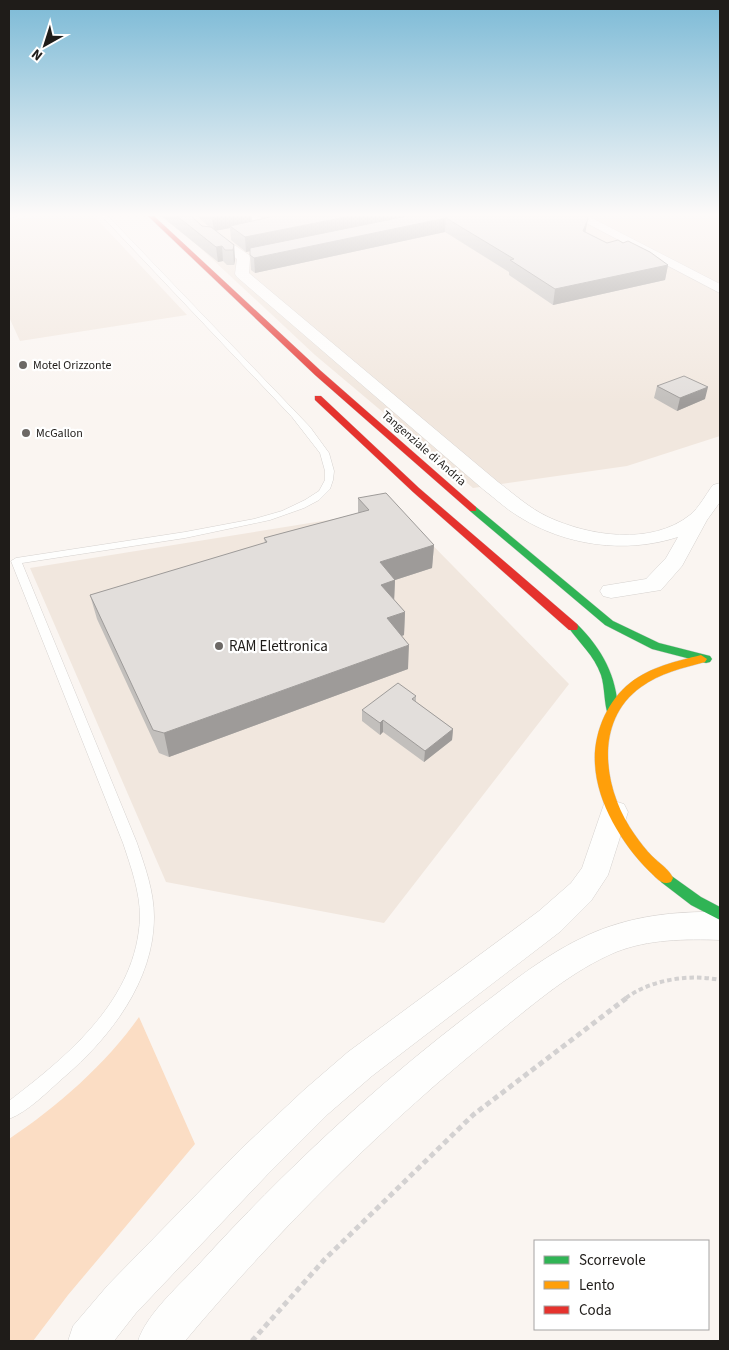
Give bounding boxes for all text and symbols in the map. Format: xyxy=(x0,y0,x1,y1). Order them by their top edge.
north arrow xyxy=(20,20,70,70)
text: N xyxy=(28,44,47,65)
place label: Motel Orizzonte xyxy=(33,357,111,374)
marker: Motel Orizzonte xyxy=(17,359,29,371)
street label: Tangenziale di Andria xyxy=(378,407,470,490)
place label: McGallon xyxy=(36,425,83,442)
marker: McGallon xyxy=(20,427,32,439)
place label: RAM Elettronica xyxy=(229,636,328,657)
marker: RAM Elettronica xyxy=(213,640,225,652)
legend xyxy=(534,1240,709,1330)
text: Scorrevole xyxy=(579,1250,646,1271)
text: Lento xyxy=(579,1275,615,1296)
text: Coda xyxy=(579,1300,612,1321)

